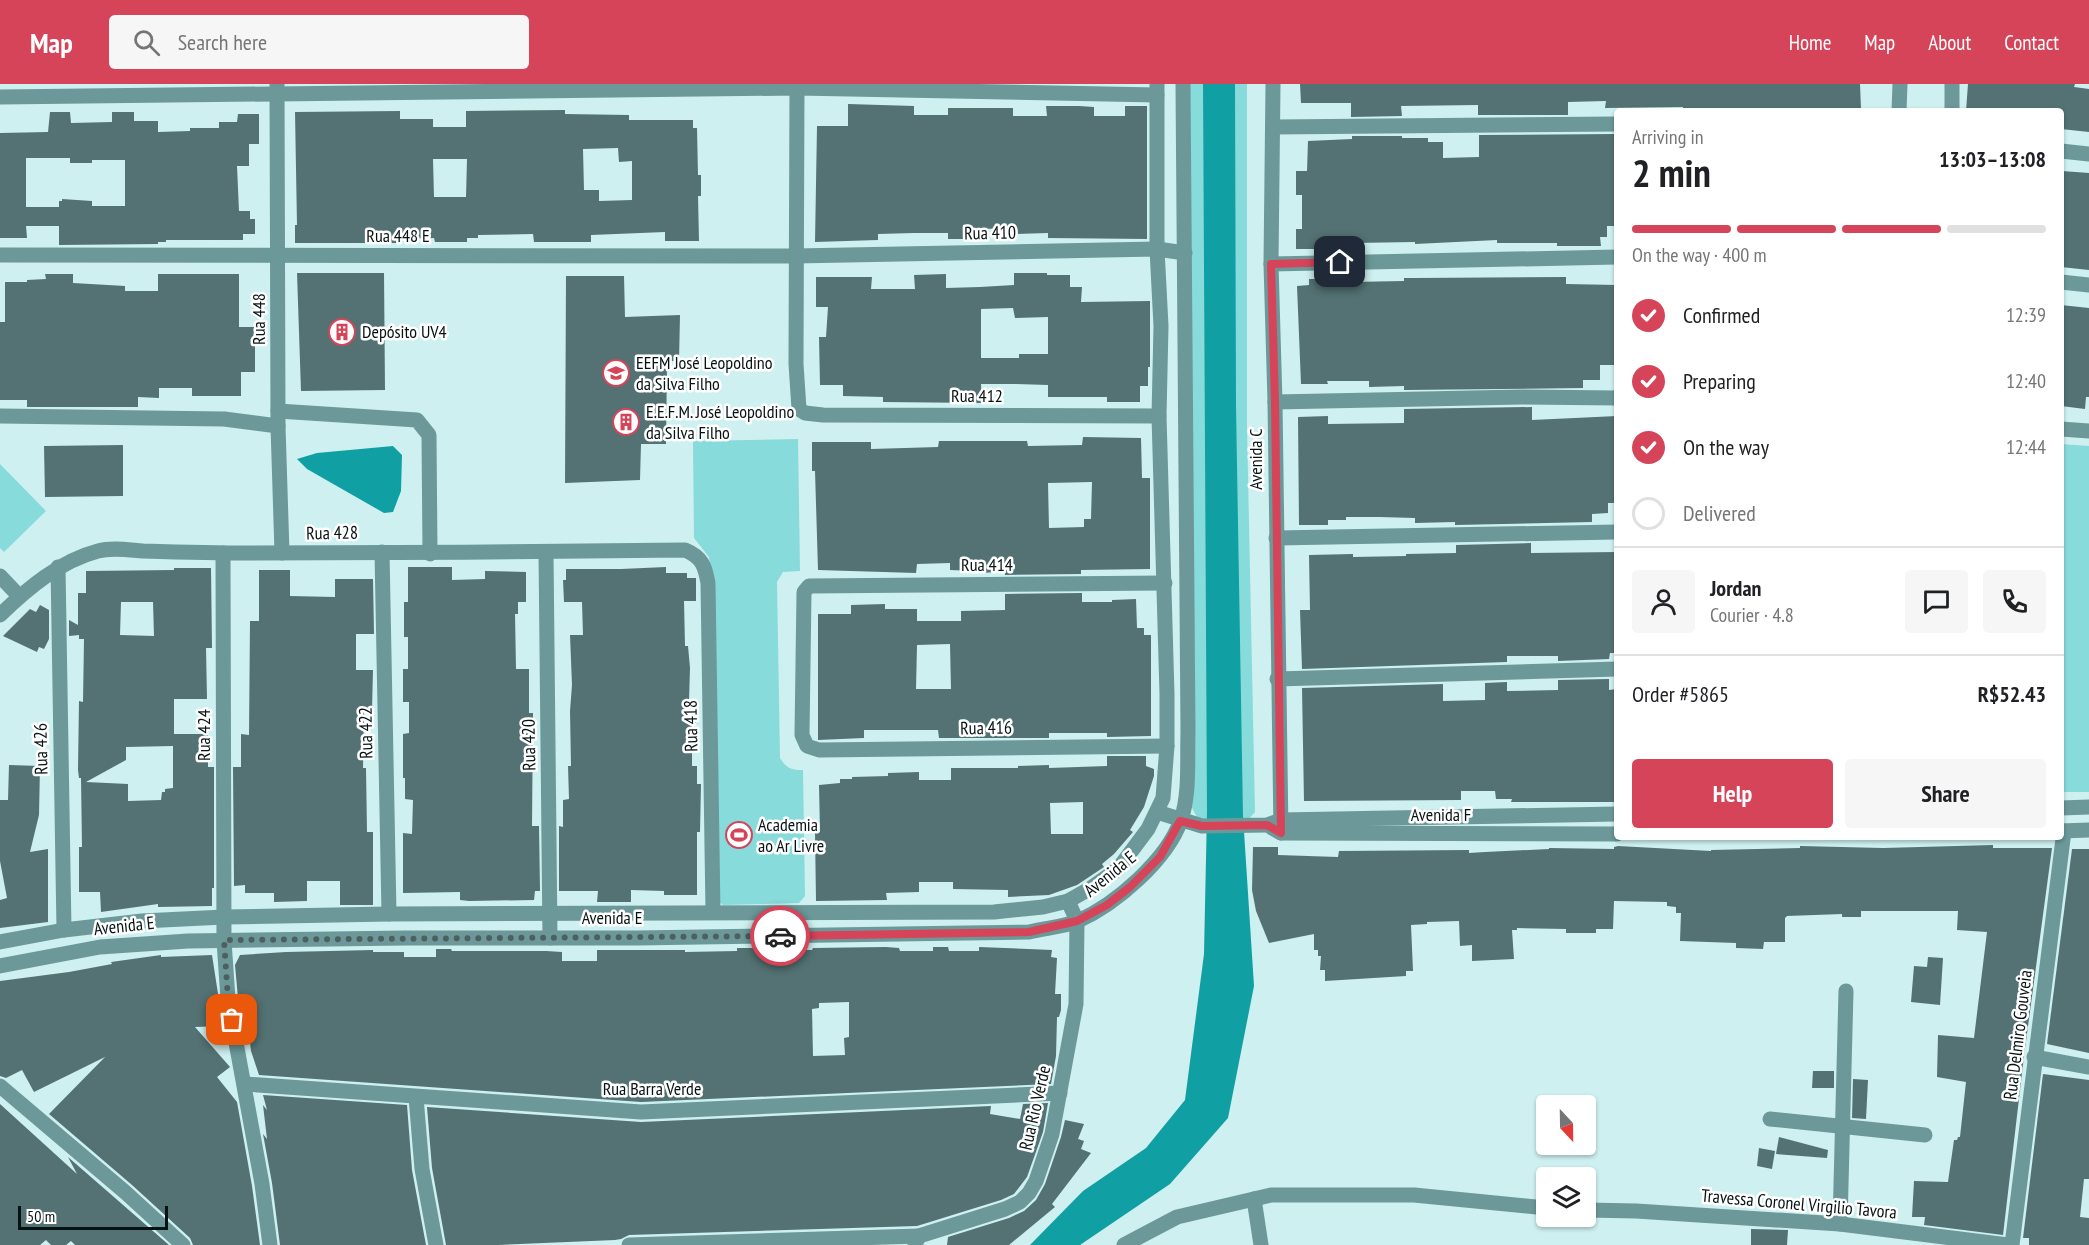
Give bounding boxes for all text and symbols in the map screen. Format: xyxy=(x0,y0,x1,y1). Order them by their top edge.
search box xyxy=(109,15,529,69)
text: Map xyxy=(30,24,73,61)
icon: search xyxy=(130,26,163,59)
text: Search here xyxy=(178,28,267,56)
text: Home xyxy=(1789,29,1831,56)
text: Map xyxy=(1864,29,1895,56)
text: About xyxy=(1928,29,1971,56)
text: Contact xyxy=(2004,29,2059,56)
text: Arriving in xyxy=(1632,124,1704,150)
text: 13:03–13:08 xyxy=(1939,145,2046,173)
text: 2 min xyxy=(1632,147,1711,198)
street label: Rua 410 xyxy=(964,221,1016,244)
street label: Rua 448 E xyxy=(366,224,430,247)
pin xyxy=(1314,236,1365,287)
text: On the way · 400 m xyxy=(1632,242,1767,268)
icon: home xyxy=(1323,245,1356,278)
street label: Rua 448 xyxy=(247,293,270,345)
icon: check xyxy=(1632,299,1665,332)
text: Confirmed xyxy=(1683,301,1760,329)
text: 12:39 xyxy=(2006,302,2046,328)
building icon: Depósito UV4 xyxy=(327,317,357,347)
place label: Depósito UV4 xyxy=(362,320,447,343)
place label: EEFM José Leopoldino da Silva Filho xyxy=(636,351,773,395)
school or university icon: EEFM José Leopoldino da Silva Filho xyxy=(601,358,631,388)
icon: check xyxy=(1632,365,1665,398)
text: Preparing xyxy=(1683,367,1756,395)
text: 12:40 xyxy=(2006,368,2046,394)
street label: Rua 412 xyxy=(951,384,1003,407)
place label: E.E.F.M. José Leopoldino da Silva Filho xyxy=(646,400,794,444)
building icon: E.E.F.M. José Leopoldino da Silva Filho xyxy=(611,407,641,437)
street label: Avenida C xyxy=(1244,428,1267,490)
icon: check xyxy=(1632,431,1665,464)
text: On the way xyxy=(1683,433,1769,461)
text: 12:44 xyxy=(2006,434,2046,460)
text: Delivered xyxy=(1683,499,1756,527)
street label: Rua 428 xyxy=(306,521,358,544)
street label: Rua 414 xyxy=(961,553,1013,576)
button: person xyxy=(1632,570,1695,633)
button: chat xyxy=(1905,570,1968,633)
button: phone xyxy=(1983,570,2046,633)
text: Jordan xyxy=(1710,574,1761,602)
text: Courier · 4.8 xyxy=(1710,602,1794,628)
text: Order #5865 xyxy=(1632,680,1729,708)
text: R$52.43 xyxy=(1978,680,2046,708)
street label: Rua 418 xyxy=(679,700,702,752)
street label: Rua 422 xyxy=(354,707,377,759)
street label: Rua 424 xyxy=(192,709,215,761)
street label: Rua 416 xyxy=(960,716,1012,739)
street label: Rua 420 xyxy=(517,719,540,771)
street label: Rua 426 xyxy=(29,723,52,775)
button: Help xyxy=(1632,759,1833,828)
button: Share xyxy=(1845,759,2046,828)
street label: Avenida F xyxy=(1411,803,1471,826)
place label: Academia ao Ar Livre xyxy=(758,813,824,857)
sports icon: Academia ao Ar Livre xyxy=(724,820,754,850)
street label: Avenida E xyxy=(1079,846,1141,902)
street label: Avenida E xyxy=(582,906,642,929)
courier xyxy=(750,906,810,966)
street label: Avenida E xyxy=(93,911,155,940)
icon: car xyxy=(764,920,797,953)
street label: Rua Delmiro Gouveia xyxy=(1998,969,2037,1101)
pin xyxy=(206,994,257,1045)
icon: bag xyxy=(215,1003,248,1036)
street label: Rua Rio Verde xyxy=(1014,1063,1055,1152)
street label: Rua Barra Verde xyxy=(603,1077,701,1100)
north arrow xyxy=(1536,1095,1596,1155)
map controls xyxy=(1536,1095,1596,1227)
button: layers xyxy=(1536,1167,1596,1227)
street label: Travessa Coronel Virgilio Tavora xyxy=(1700,1184,1898,1224)
scale bar xyxy=(18,1203,168,1230)
text: 50 m xyxy=(27,1206,55,1226)

